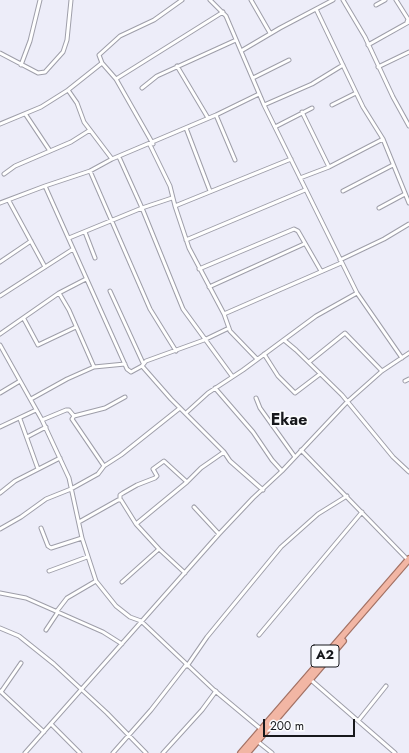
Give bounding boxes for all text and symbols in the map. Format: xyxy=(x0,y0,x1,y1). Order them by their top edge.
district label: Ekae xyxy=(271,411,307,431)
road number: A2 xyxy=(311,645,339,667)
scale bar xyxy=(265,711,357,737)
text: 200 m xyxy=(270,717,304,735)

